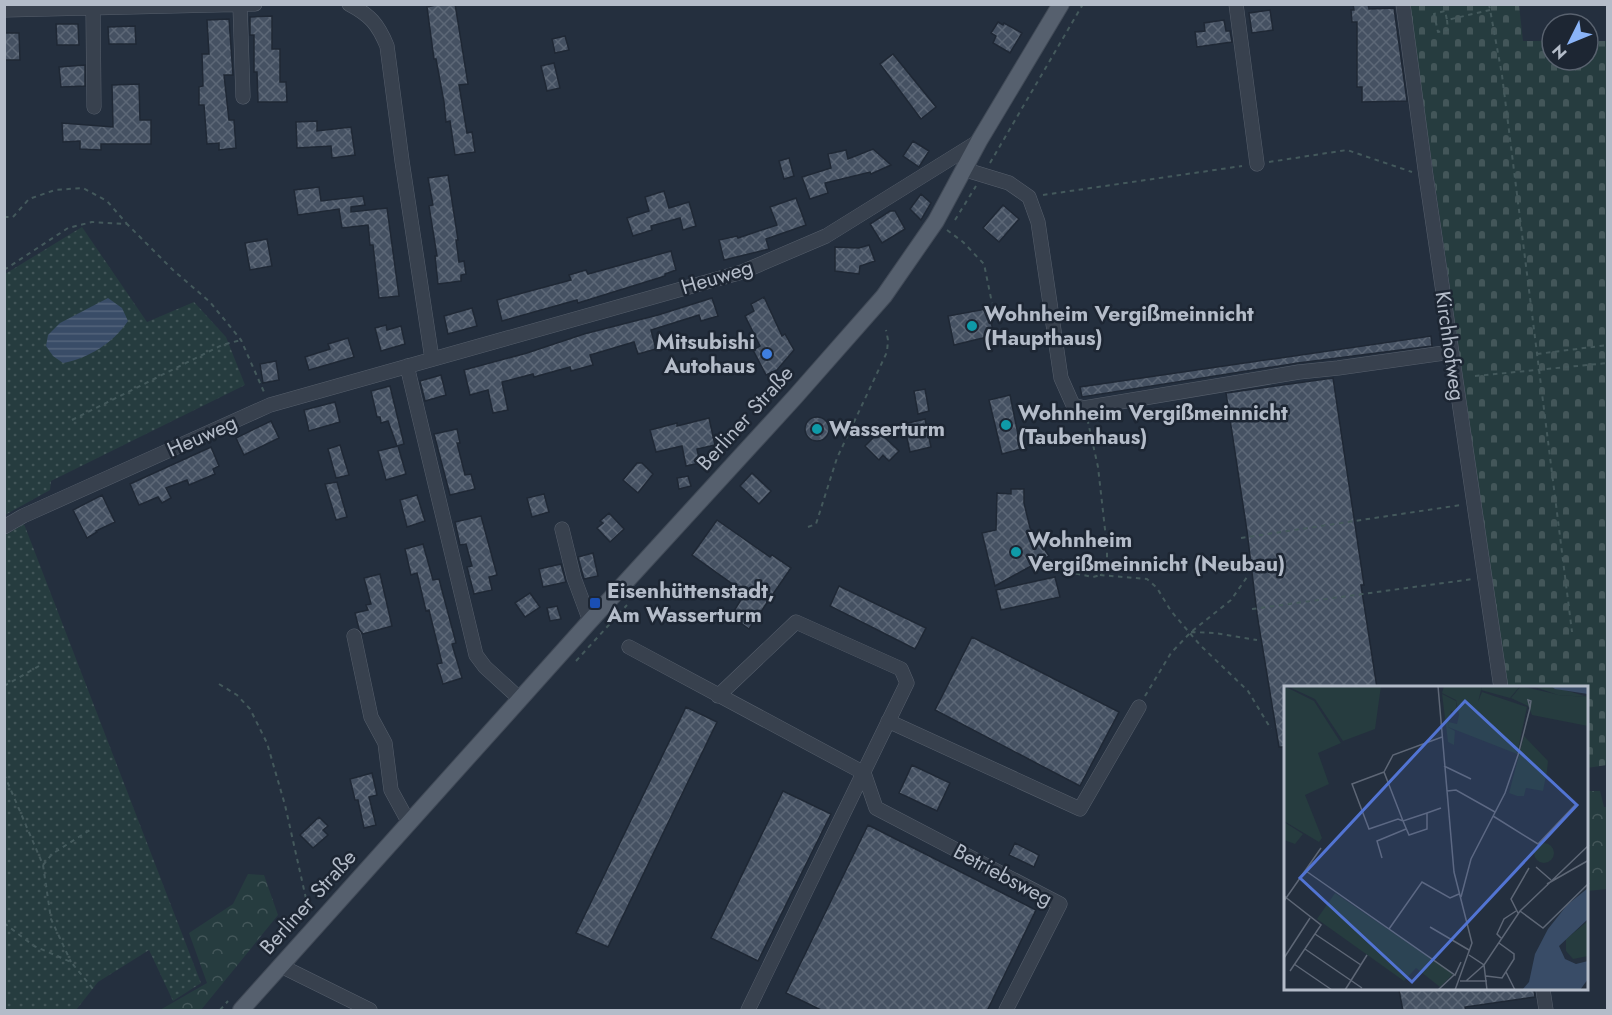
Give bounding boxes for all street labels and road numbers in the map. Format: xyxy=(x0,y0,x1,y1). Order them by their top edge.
street label: Heuweg xyxy=(677,252,757,302)
street label: Kirchhofweg xyxy=(1427,289,1473,403)
street label: Berliner Straße xyxy=(690,359,800,477)
street label: Heuweg xyxy=(162,407,242,465)
street label: Betriebsweg xyxy=(948,836,1058,914)
street label: Berliner Straße xyxy=(253,843,363,961)

